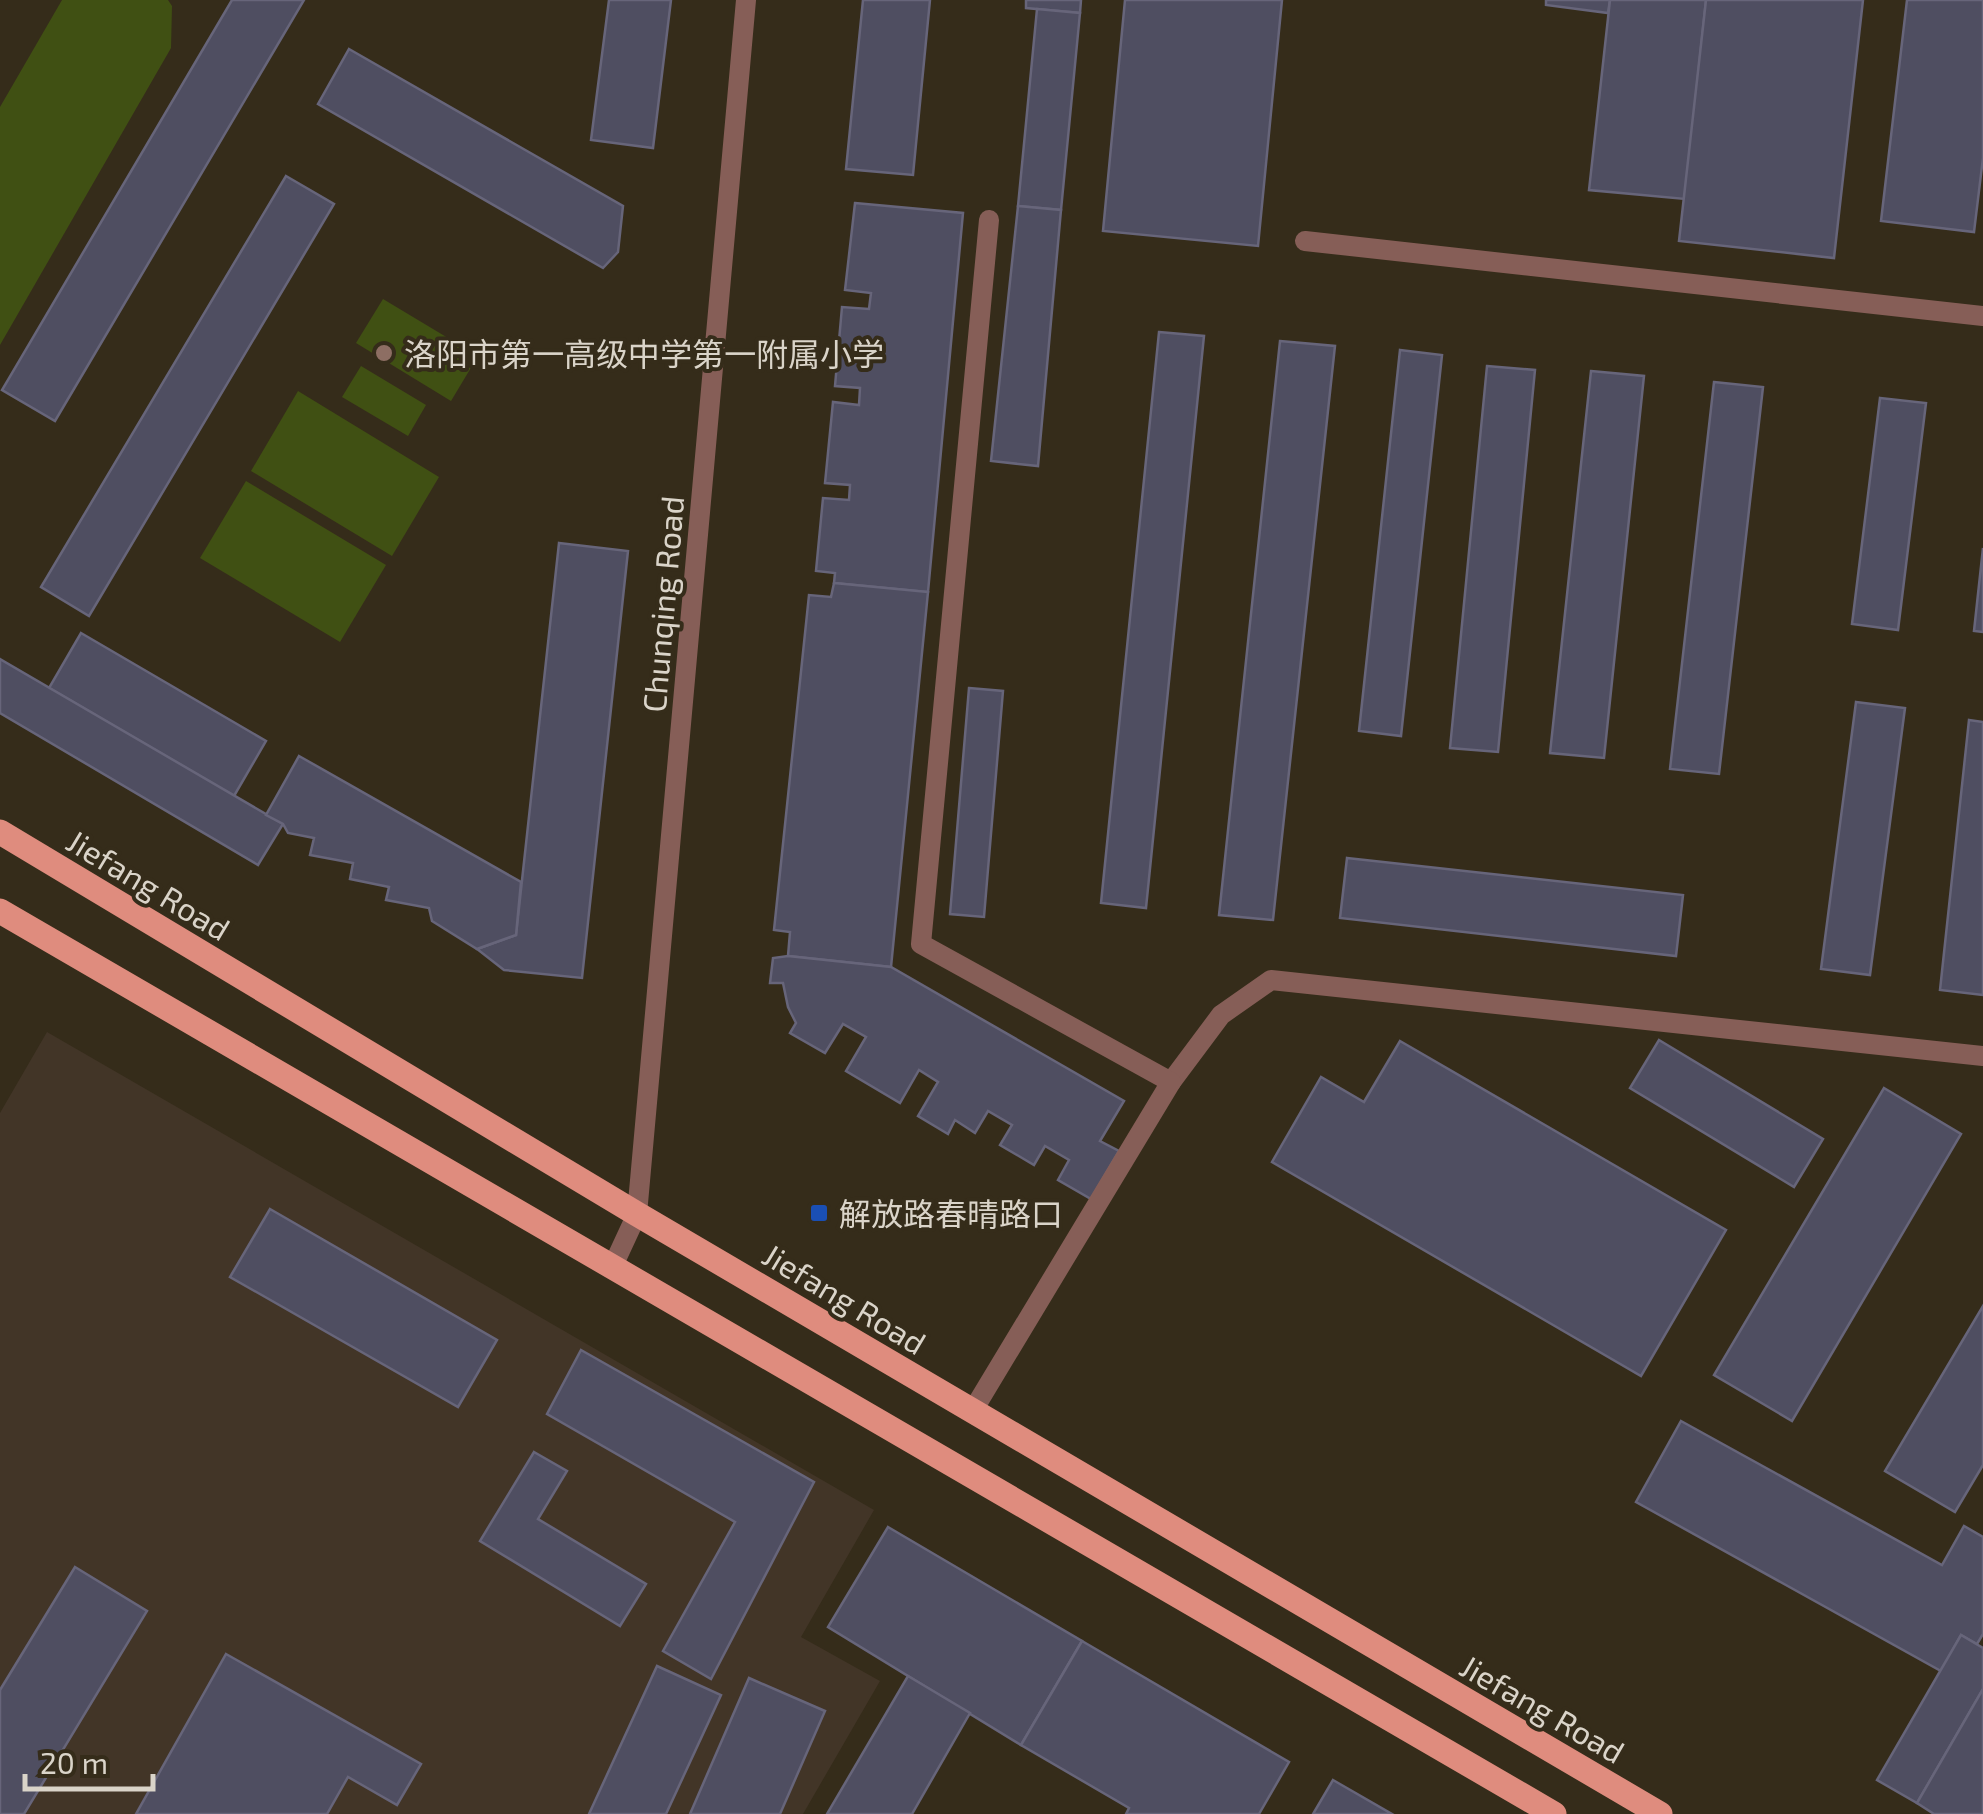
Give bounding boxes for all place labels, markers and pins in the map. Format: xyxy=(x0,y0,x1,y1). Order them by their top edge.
place label: 洛阳市第一高级中学第一附属小学 xyxy=(404,334,884,372)
marker: 洛阳市第一高级中学第一附属小学 xyxy=(373,342,395,364)
place label: 解放路春晴路口 xyxy=(839,1194,1063,1232)
marker: 解放路春晴路口 xyxy=(808,1202,830,1224)

